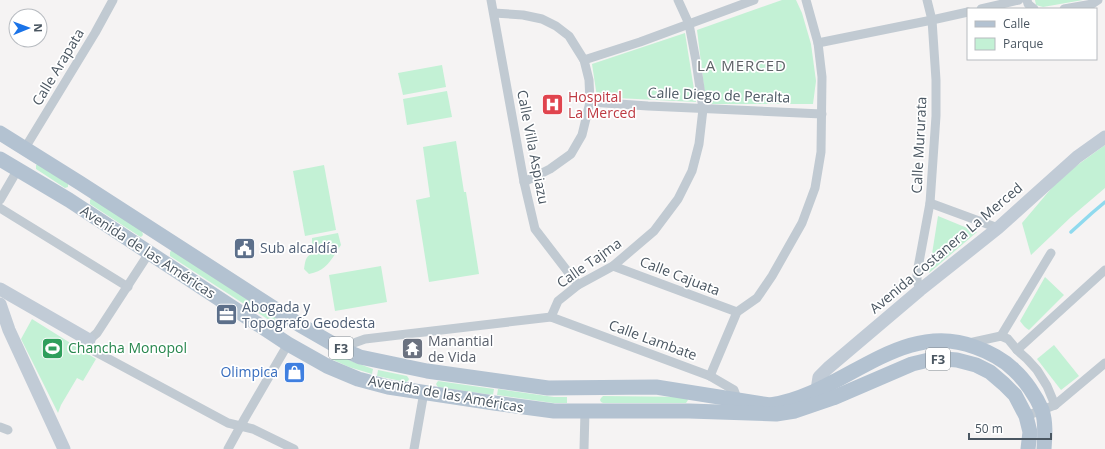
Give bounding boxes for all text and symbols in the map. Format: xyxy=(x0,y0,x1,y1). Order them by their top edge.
north arrow xyxy=(8,8,48,48)
legend xyxy=(967,8,1097,60)
text: Calle xyxy=(1003,15,1030,32)
text: N xyxy=(31,23,46,32)
street label: Calle Arapata xyxy=(27,25,88,109)
text: Parque xyxy=(1003,35,1043,52)
district label: LA MERCED xyxy=(697,55,787,75)
street label: Calle Diego de Peralta xyxy=(647,83,791,106)
place label: Hospital La Merced xyxy=(568,87,636,122)
street label: Calle Villa Aspiazu xyxy=(513,88,554,206)
hospital icon: Hospital La Merced xyxy=(540,92,566,118)
street label: Calle Mururata xyxy=(906,96,931,194)
street label: Avenida Costanera La Merced xyxy=(865,178,1026,317)
street label: Avenida de las Américas xyxy=(77,201,220,303)
street label: Calle Tajma xyxy=(553,233,625,292)
public building icon: Sub alcaldía xyxy=(231,235,257,261)
place label: Sub alcaldía xyxy=(260,238,338,257)
street label: Calle Cajuata xyxy=(637,252,723,300)
place label: Abogada y Topografo Geodesta xyxy=(242,297,375,332)
office icon: Abogada y Topografo Geodesta xyxy=(213,302,239,328)
street label: Calle Lambate xyxy=(606,315,700,364)
place label: Manantial de Vida xyxy=(428,331,493,366)
sports icon: Chancha Monopol xyxy=(40,335,66,361)
temple icon: Manantial de Vida xyxy=(400,336,426,362)
road number: F3 xyxy=(329,337,353,359)
place label: Chancha Monopol xyxy=(68,338,187,357)
road number: F3 xyxy=(926,348,950,370)
shop icon: Olimpica xyxy=(281,359,307,385)
place label: Olimpica xyxy=(220,362,278,381)
street label: Avenida de las Américas xyxy=(367,370,526,417)
scale bar xyxy=(969,415,1051,441)
text: 50 m xyxy=(975,420,1003,437)

